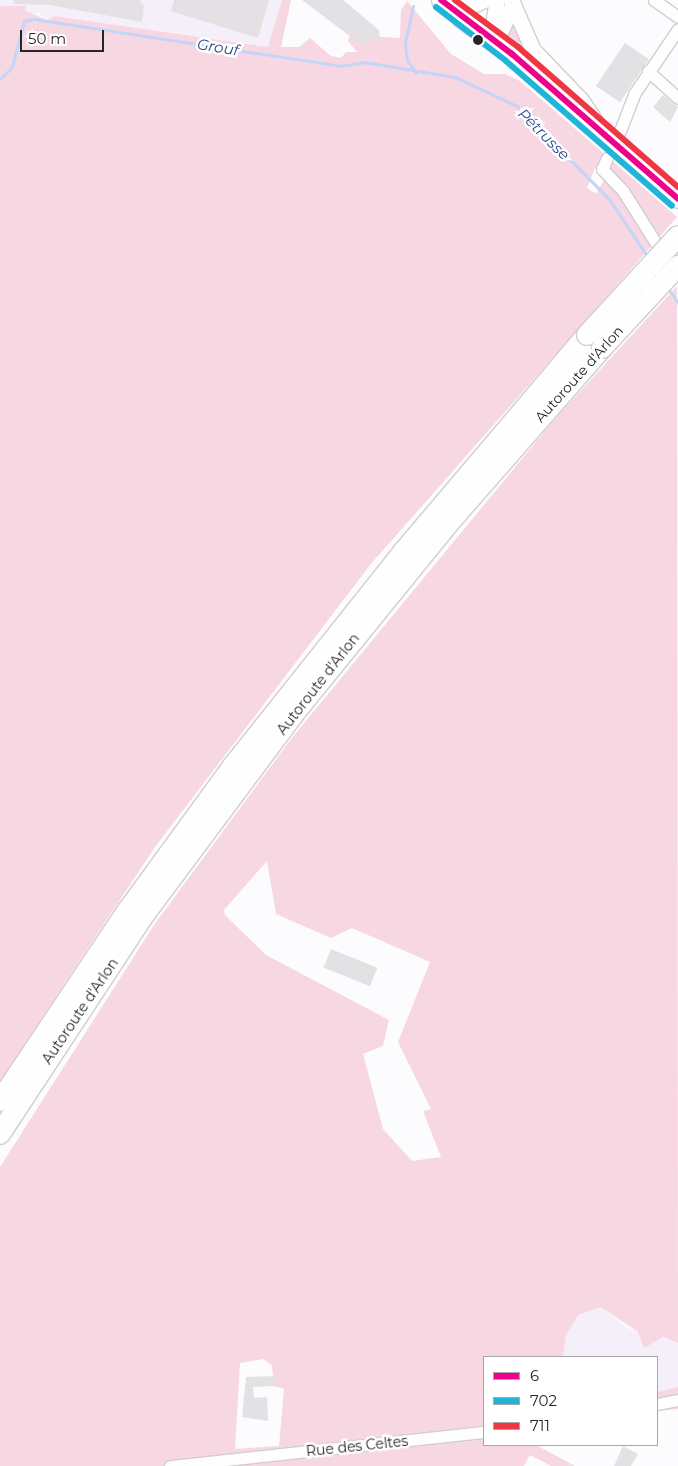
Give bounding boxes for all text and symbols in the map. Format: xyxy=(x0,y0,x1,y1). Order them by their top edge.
scale bar xyxy=(22,20,106,52)
text: 50 m xyxy=(28,29,66,48)
water label: Grouf xyxy=(196,35,240,59)
unlabelled marker xyxy=(473,35,483,45)
water label: Pétrusse xyxy=(514,104,574,164)
street label: Autoroute d'Arlon xyxy=(531,322,627,426)
street label: Autoroute d'Arlon xyxy=(273,630,363,738)
street label: Autoroute d'Arlon xyxy=(38,955,122,1067)
legend xyxy=(483,1356,658,1446)
text: 6 xyxy=(530,1366,539,1385)
text: 702 xyxy=(530,1391,557,1410)
text: 711 xyxy=(530,1416,550,1435)
street label: Rue des Celtes xyxy=(305,1432,409,1460)

